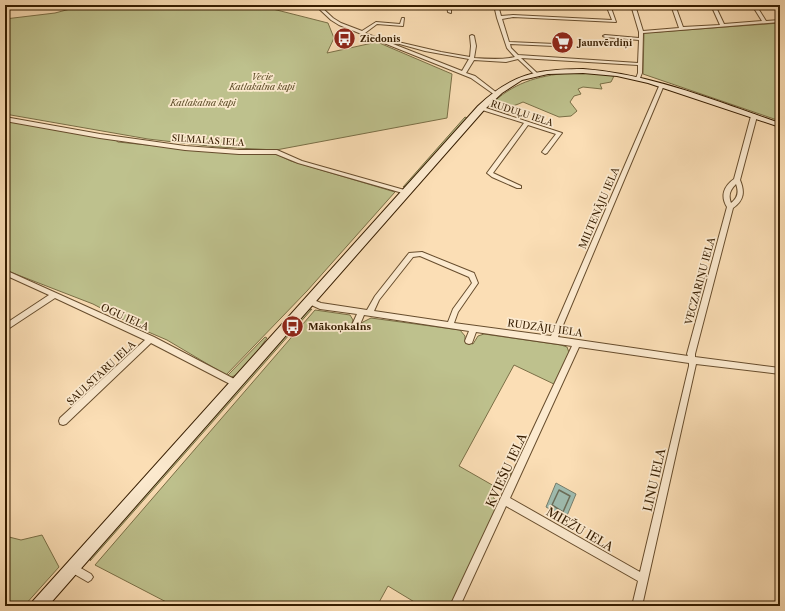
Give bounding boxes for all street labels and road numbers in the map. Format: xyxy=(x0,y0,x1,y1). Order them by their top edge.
street label: RUDUĻU IELA xyxy=(489,98,555,129)
street label: SILMALAS IELA xyxy=(171,132,245,148)
street label: MILTENĀJU IELA xyxy=(576,164,622,251)
street label: VECZARIŅU IELA xyxy=(682,235,718,327)
street label: OGU IELA xyxy=(99,301,152,334)
street label: RUDZĀJU IELA xyxy=(507,316,584,340)
street label: SAULSTARU IELA xyxy=(64,337,139,408)
street label: KVIEŠU IELA xyxy=(481,429,530,509)
street label: LINU IELA xyxy=(639,446,669,513)
street label: MIEŽU IELA xyxy=(544,503,618,555)

